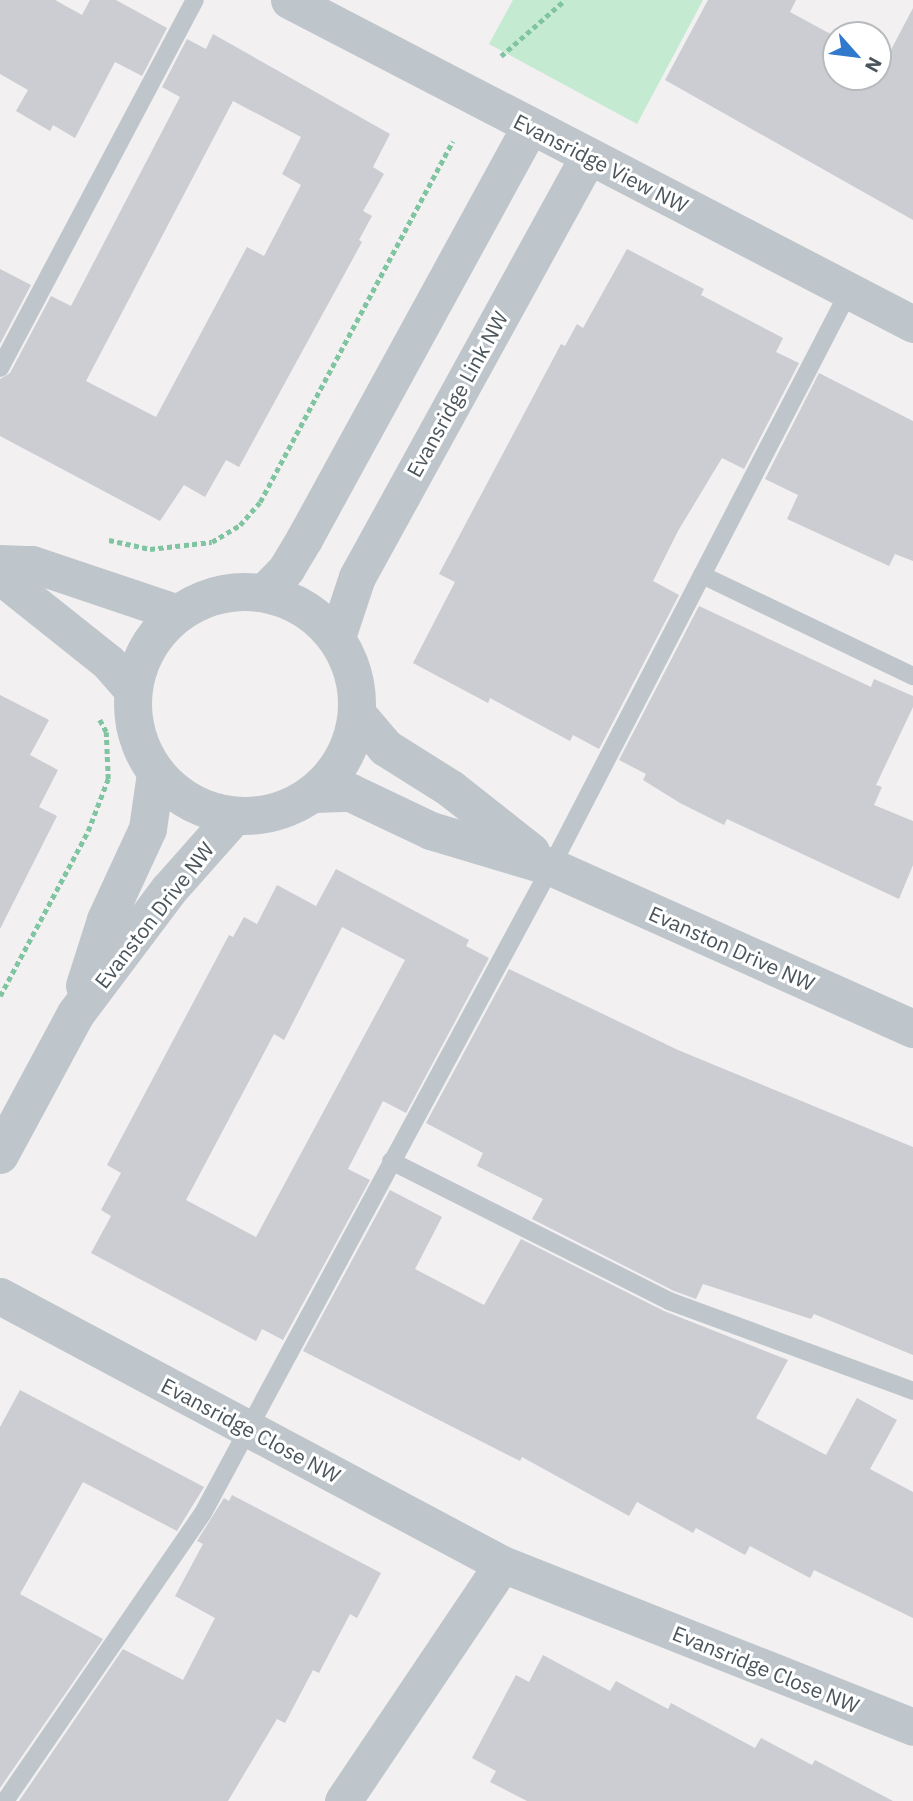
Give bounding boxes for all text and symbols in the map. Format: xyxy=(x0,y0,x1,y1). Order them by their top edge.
north arrow xyxy=(822,21,892,91)
text: N xyxy=(860,53,888,77)
street label: Evansridge View NW xyxy=(510,108,692,218)
street label: Evansridge Link NW xyxy=(401,307,513,481)
street label: Evanston Drive NW xyxy=(89,837,219,993)
street label: Evanston Drive NW xyxy=(645,900,819,996)
street label: Evansridge Close NW xyxy=(157,1372,345,1488)
street label: Evansridge Close NW xyxy=(669,1620,863,1718)

